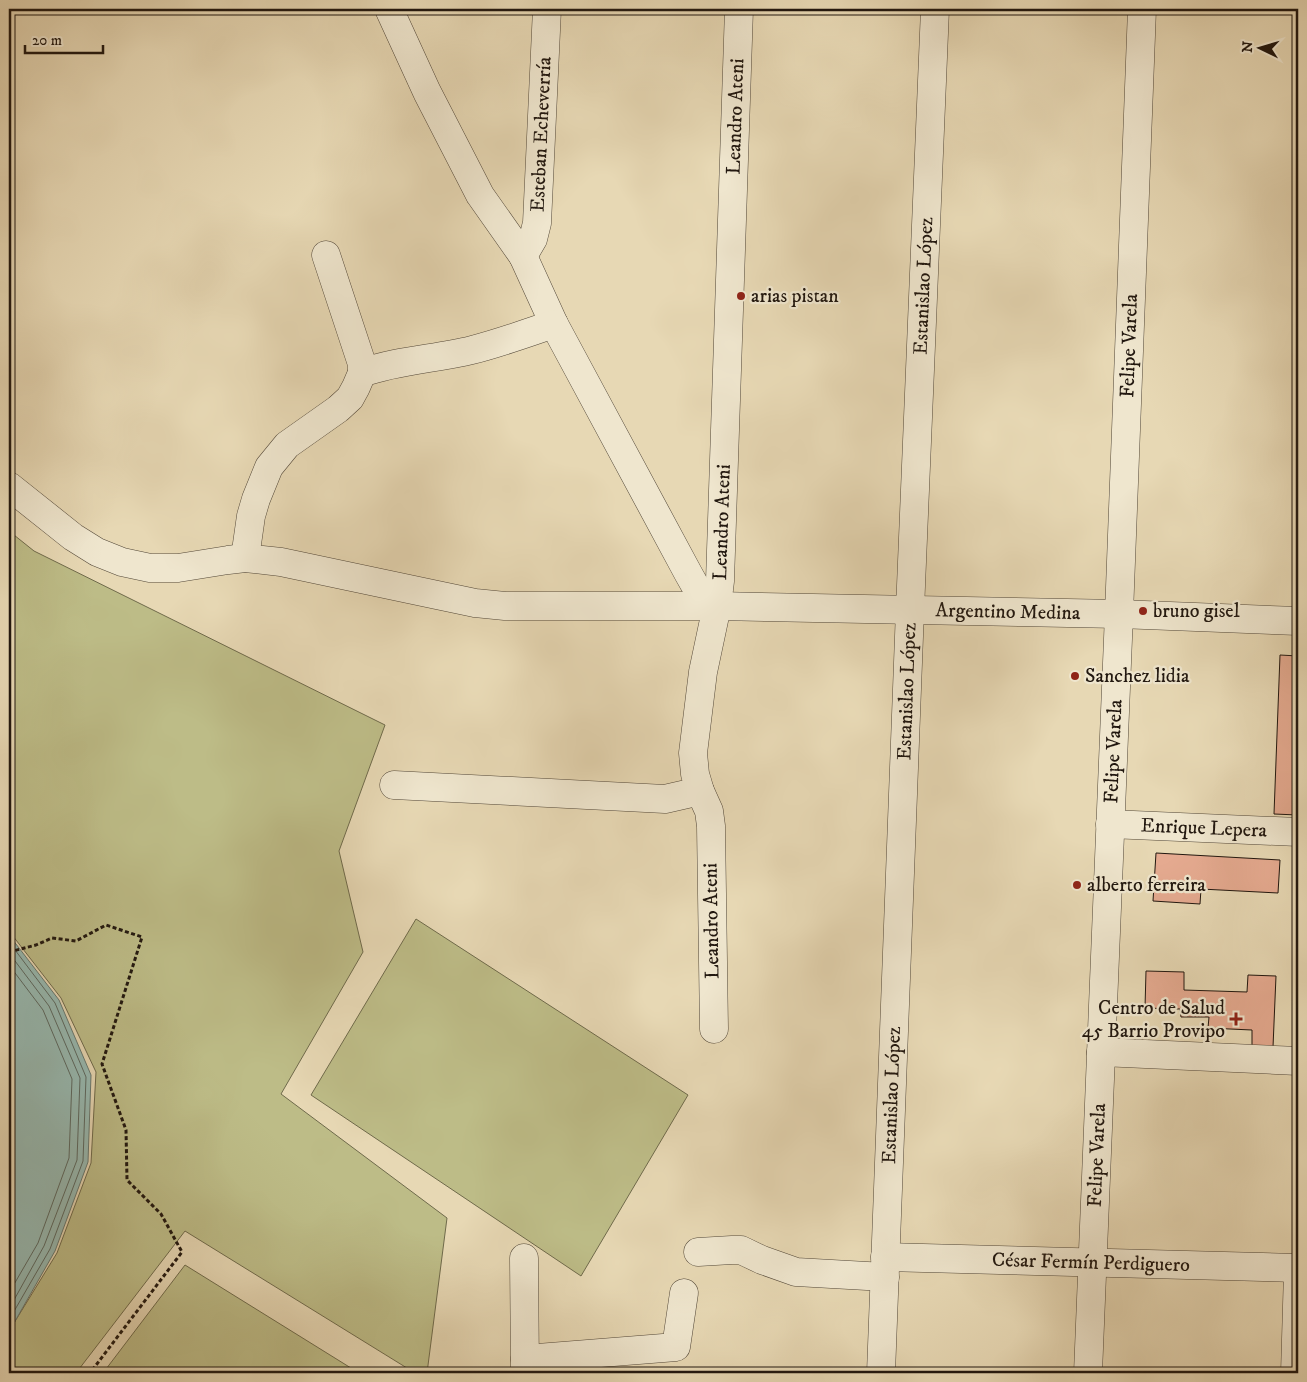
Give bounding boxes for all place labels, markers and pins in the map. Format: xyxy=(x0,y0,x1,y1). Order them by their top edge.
place label: arias pistan xyxy=(751,284,839,309)
marker: arias pistan xyxy=(735,290,747,302)
place label: bruno gisel xyxy=(1153,599,1240,624)
marker: bruno gisel xyxy=(1137,605,1149,617)
place label: Sanchez lidia xyxy=(1085,664,1190,689)
marker: Sanchez lidia xyxy=(1069,670,1081,682)
place label: alberto ferreira xyxy=(1087,873,1206,898)
marker: alberto ferreira xyxy=(1071,879,1083,891)
place label: Centro de Salud 45 Barrio Provipo xyxy=(1082,996,1225,1044)
marker: Centro de Salud 45 Barrio Provipo xyxy=(1229,1012,1243,1026)

